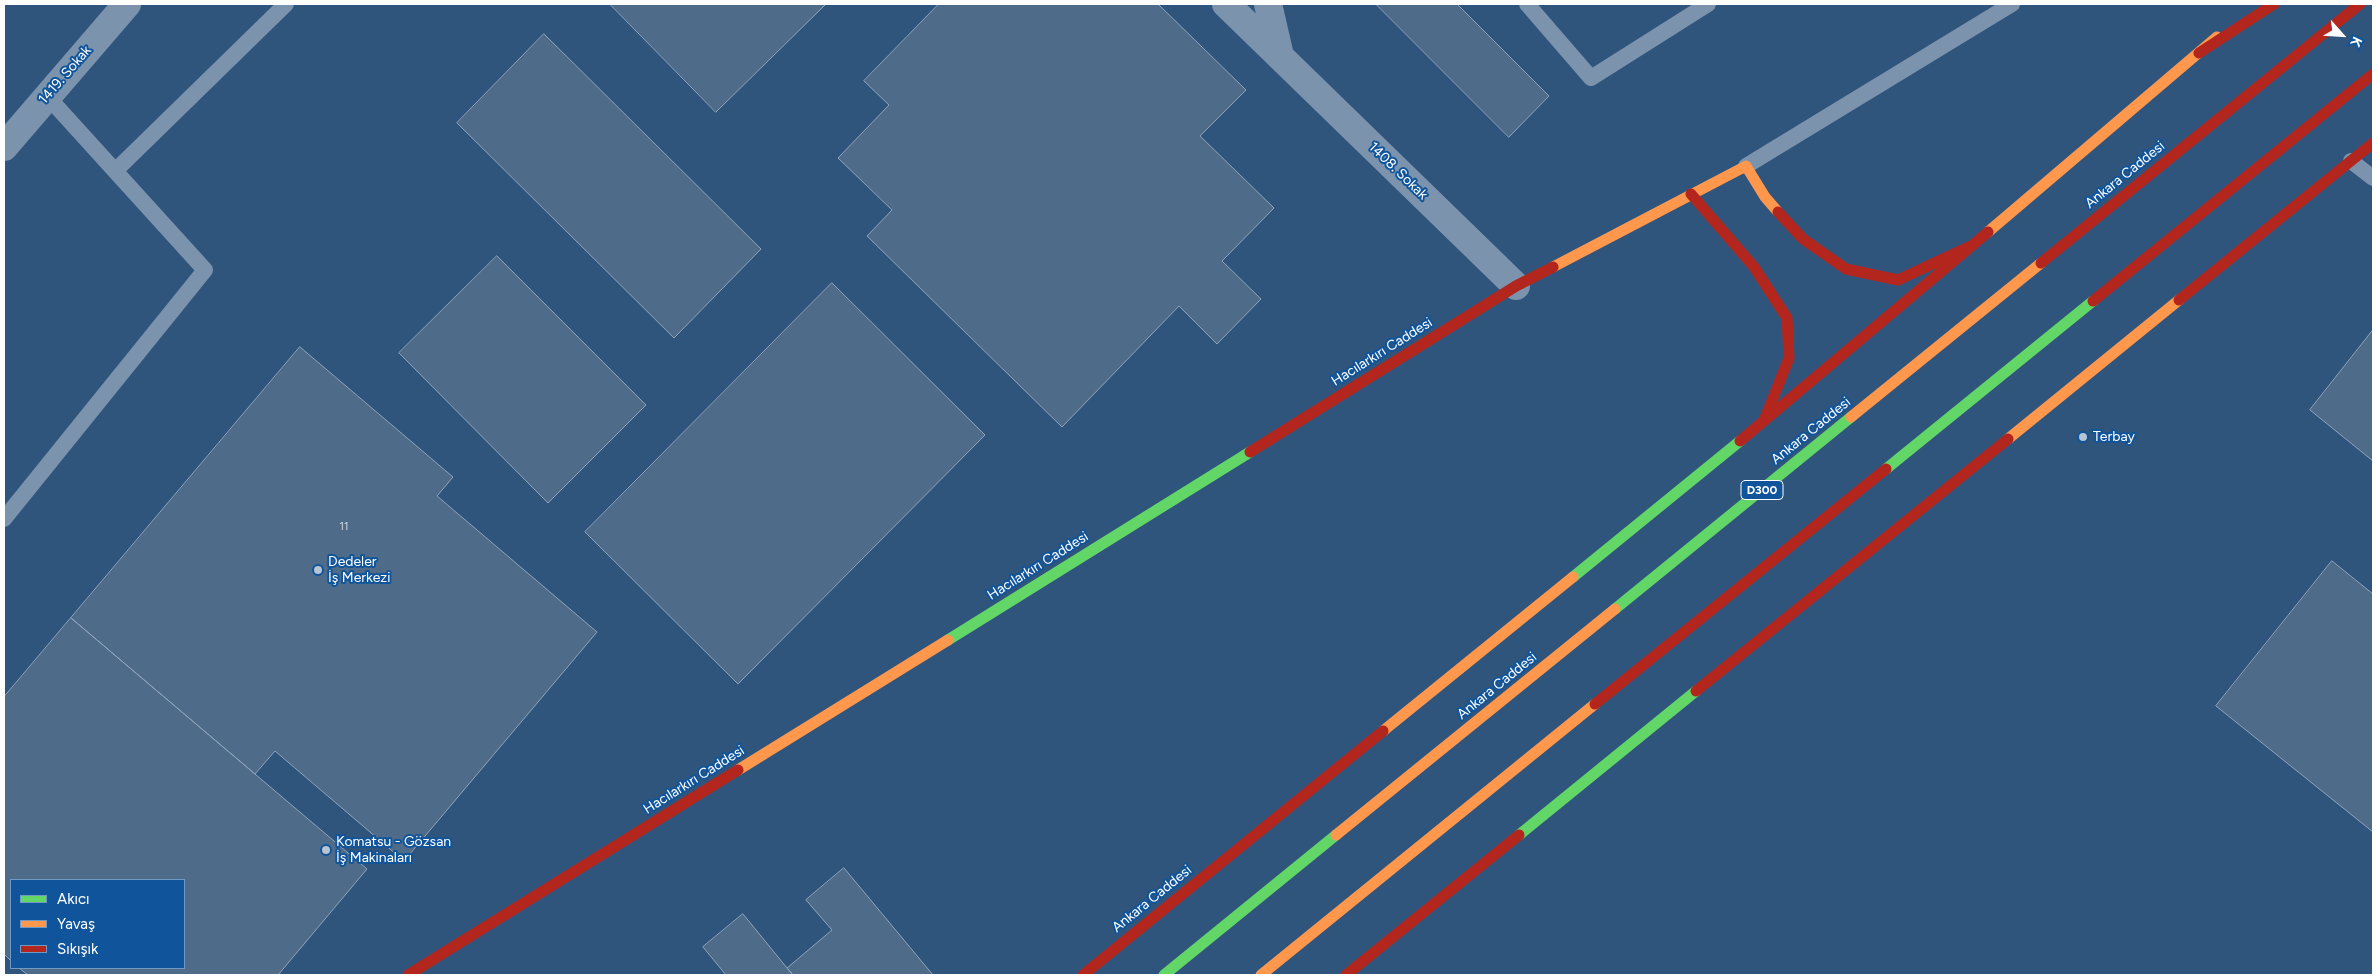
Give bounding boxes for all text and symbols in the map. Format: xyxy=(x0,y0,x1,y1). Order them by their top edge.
north arrow xyxy=(2317,10,2367,60)
text: K xyxy=(2346,34,2366,50)
street label: 1419. Sokak xyxy=(35,42,95,108)
street label: Ankara Caddesi xyxy=(2082,138,2168,212)
street label: 1408. Sokak xyxy=(1365,139,1431,203)
street label: Hacılarkırı Caddesi xyxy=(1328,314,1436,390)
street label: Ankara Caddesi xyxy=(1768,394,1854,468)
place label: Terbay xyxy=(2093,429,2135,445)
marker: Terbay xyxy=(2077,431,2089,443)
road number: D300 xyxy=(1741,480,1783,500)
house number: 11 xyxy=(339,520,349,534)
street label: Hacılarkırı Caddesi xyxy=(984,528,1092,604)
place label: Dedeler İş Merkezi xyxy=(328,554,390,586)
marker: Dedeler İş Merkezi xyxy=(312,564,324,576)
street label: Ankara Caddesi xyxy=(1454,649,1540,723)
street label: Hacılarkırı Caddesi xyxy=(640,742,748,818)
place label: Komatsu - Gözsan İş Makinaları xyxy=(336,834,451,866)
marker: Komatsu - Gözsan İş Makinaları xyxy=(320,844,332,856)
street label: Ankara Caddesi xyxy=(1109,862,1195,936)
legend xyxy=(10,879,185,969)
text: Akıcı xyxy=(57,890,90,908)
text: Yavaş xyxy=(57,915,95,933)
text: Sıkışık xyxy=(57,940,98,958)

